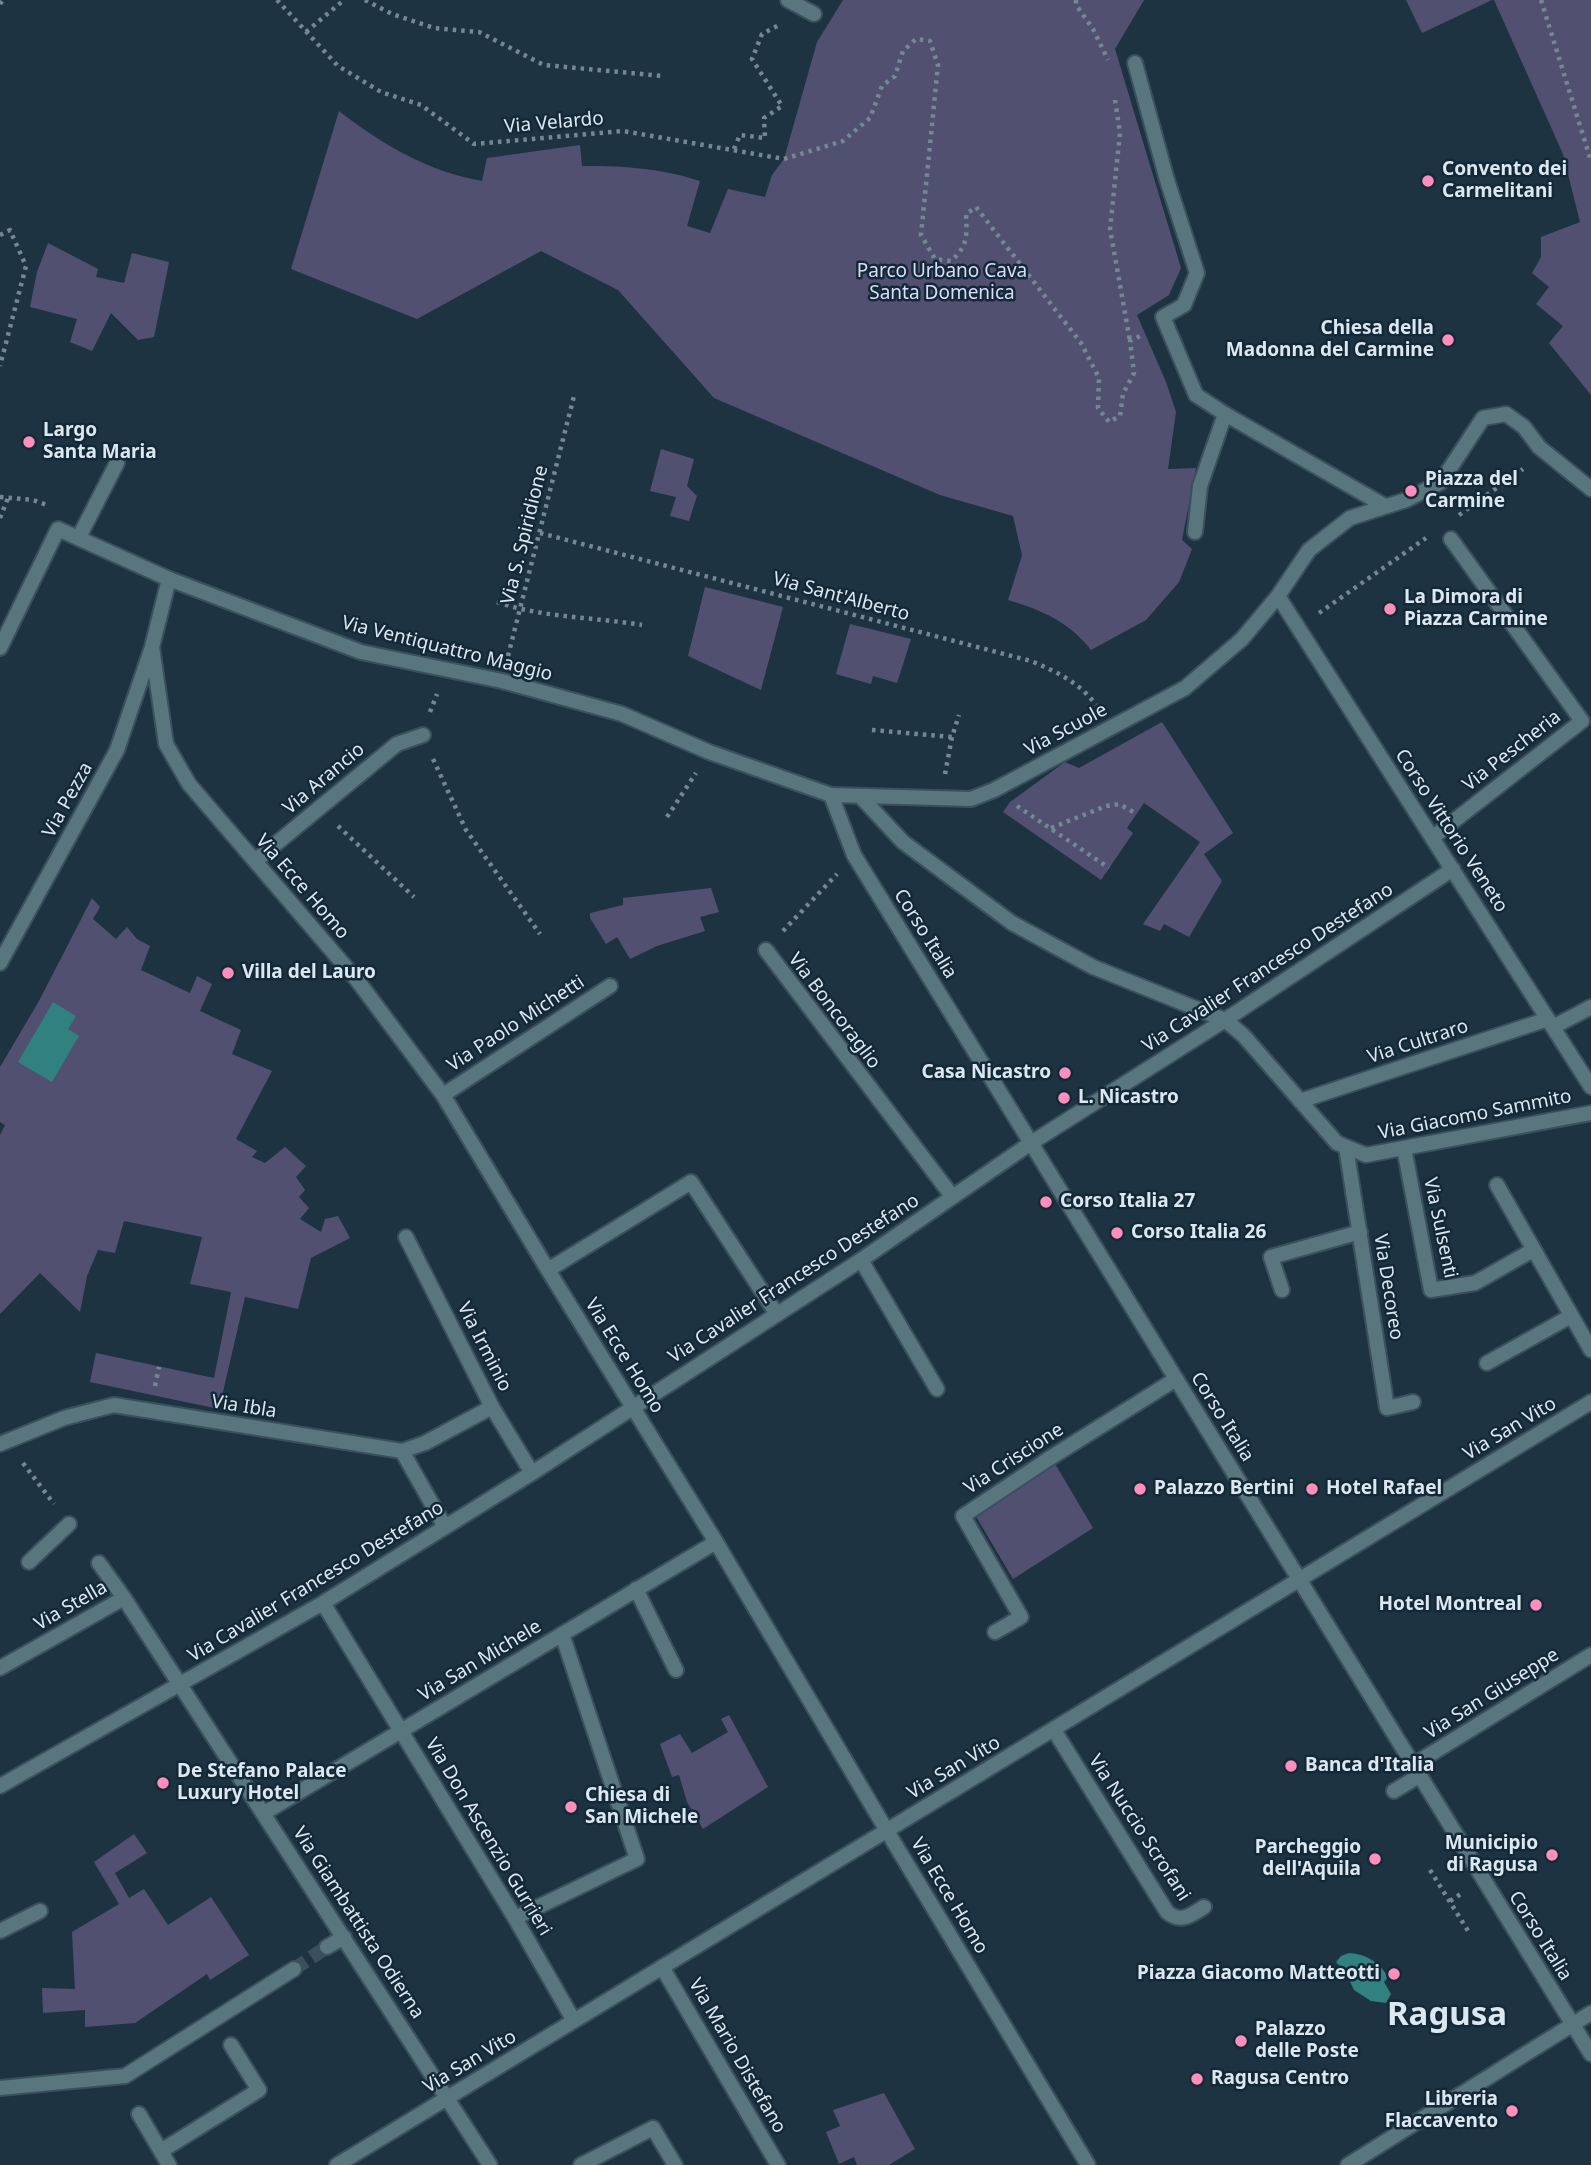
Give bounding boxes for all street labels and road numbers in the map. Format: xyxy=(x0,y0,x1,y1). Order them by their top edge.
street label: Via Velardo xyxy=(503,107,605,139)
street label: Via S. Spiridione xyxy=(497,463,553,607)
street label: Via Sant'Alberto xyxy=(770,568,912,626)
street label: Via Ventiquattro Maggio xyxy=(339,612,555,686)
street label: Via Scuole xyxy=(1021,699,1111,761)
street label: Via Pescheria xyxy=(1458,706,1566,796)
street label: Via Arancio xyxy=(279,738,369,820)
street label: Corso Vittorio Veneto xyxy=(1390,745,1512,917)
street label: Via Pezza xyxy=(38,758,98,842)
street label: Via Ecce Homo xyxy=(250,830,354,944)
street label: Via Cavalier Francesco Destefano xyxy=(1138,878,1398,1058)
street label: Corso Italia xyxy=(888,885,962,983)
street label: Via Boncoraglio xyxy=(783,949,885,1073)
street label: Via Paolo Michetti xyxy=(443,971,589,1077)
street label: Via Cultraro xyxy=(1365,1015,1471,1069)
street label: Via Giacomo Sammito xyxy=(1377,1085,1573,1145)
street label: Via Sulsenti xyxy=(1418,1176,1462,1280)
street label: Via Cavalier Francesco Destefano xyxy=(664,1189,924,1369)
street label: Via Decoreo xyxy=(1368,1232,1408,1342)
street label: Via Ecce Homo xyxy=(580,1294,668,1418)
street label: Via Irminio xyxy=(452,1299,516,1395)
street label: Corso Italia xyxy=(1185,1368,1259,1466)
street label: Via Ibla xyxy=(210,1391,278,1423)
street label: Via San Vito xyxy=(1459,1392,1561,1466)
street label: Via Criscione xyxy=(960,1418,1068,1500)
street label: Via Cavalier Francesco Destefano xyxy=(184,1496,448,1668)
street label: Via Stella xyxy=(30,1576,112,1636)
street label: Via San Michele xyxy=(415,1615,545,1707)
street label: Via San Giuseppe xyxy=(1421,1644,1563,1744)
street label: Via San Vito xyxy=(903,1731,1005,1805)
street label: Via Don Ascenzio Gurrieri xyxy=(420,1734,556,1940)
street label: Via Nuccio Scrofani xyxy=(1083,1750,1195,1906)
street label: Via Giambattista Odierna xyxy=(287,1823,429,2023)
street label: Via Ecce Homo xyxy=(905,1834,993,1958)
street label: Corso Italia xyxy=(1503,1887,1577,1985)
street label: Via Mario Distefano xyxy=(683,1975,791,2137)
street label: Via San Vito xyxy=(419,2025,521,2099)

